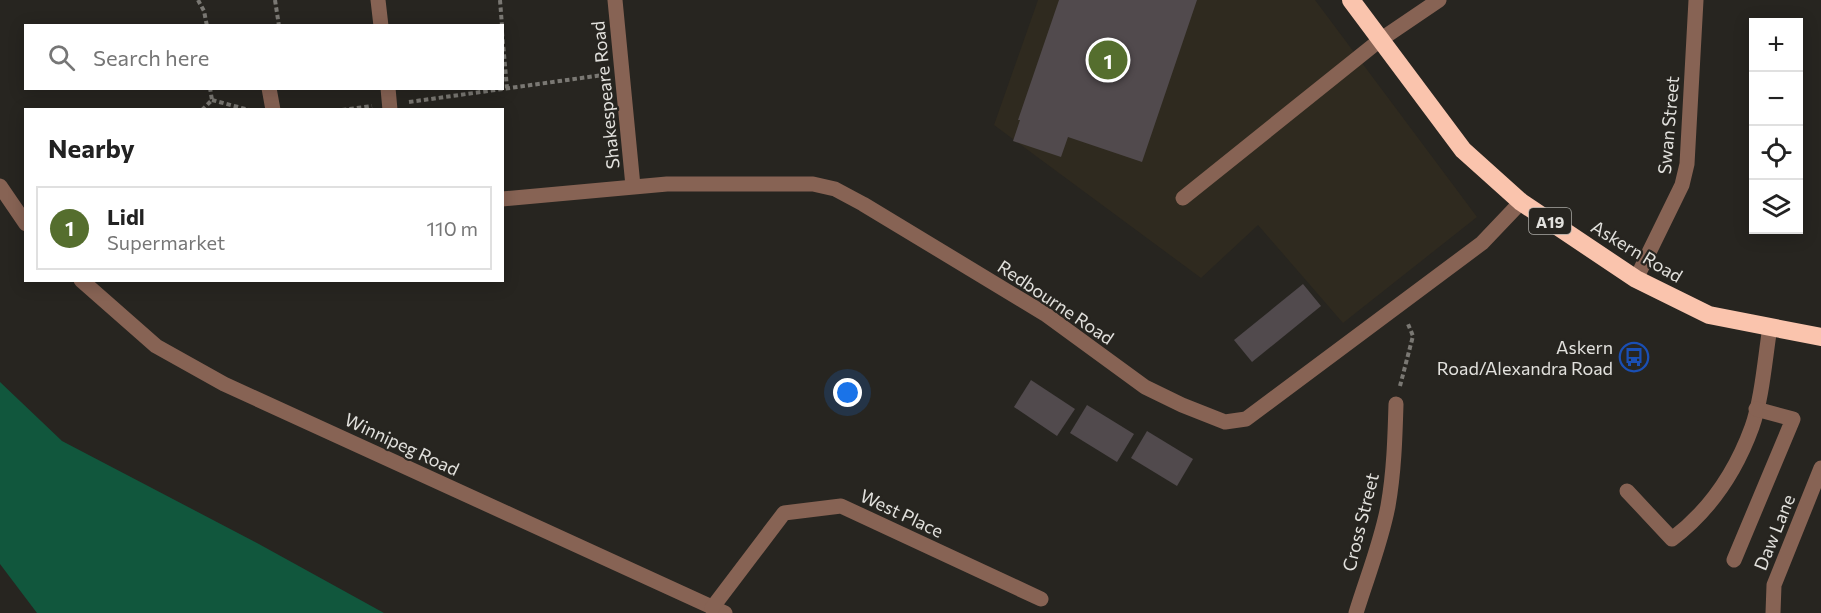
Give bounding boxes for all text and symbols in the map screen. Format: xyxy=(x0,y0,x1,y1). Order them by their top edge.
map controls xyxy=(1749,18,1803,234)
button: + xyxy=(1749,18,1803,72)
street label: Shakespeare Road xyxy=(586,20,624,170)
search box xyxy=(24,24,504,90)
pin: 1 xyxy=(1088,38,1128,82)
icon: search xyxy=(45,41,78,74)
text: Search here xyxy=(93,44,209,71)
button: − xyxy=(1749,72,1803,126)
street label: Swan Street xyxy=(1653,75,1683,175)
button: locate xyxy=(1749,126,1803,180)
text: Nearby xyxy=(48,132,135,163)
button: layers xyxy=(1749,180,1803,234)
text: Lidl xyxy=(107,203,145,230)
road number: A19 xyxy=(1529,208,1571,234)
street label: Askern Road xyxy=(1587,215,1687,287)
text: 1 xyxy=(65,216,74,240)
text: 110 m xyxy=(427,216,478,240)
text: Supermarket xyxy=(107,230,225,254)
street label: Redbourne Road xyxy=(994,255,1118,349)
place label: Askern Road/Alexandra Road xyxy=(1437,336,1613,379)
bus stop icon: Askern Road/Alexandra Road xyxy=(1618,341,1650,373)
your location xyxy=(833,378,862,407)
street label: Winnipeg Road xyxy=(341,408,463,480)
street label: Cross Street xyxy=(1337,471,1383,573)
street label: West Place xyxy=(857,484,947,542)
street label: Daw Lane xyxy=(1749,491,1799,573)

